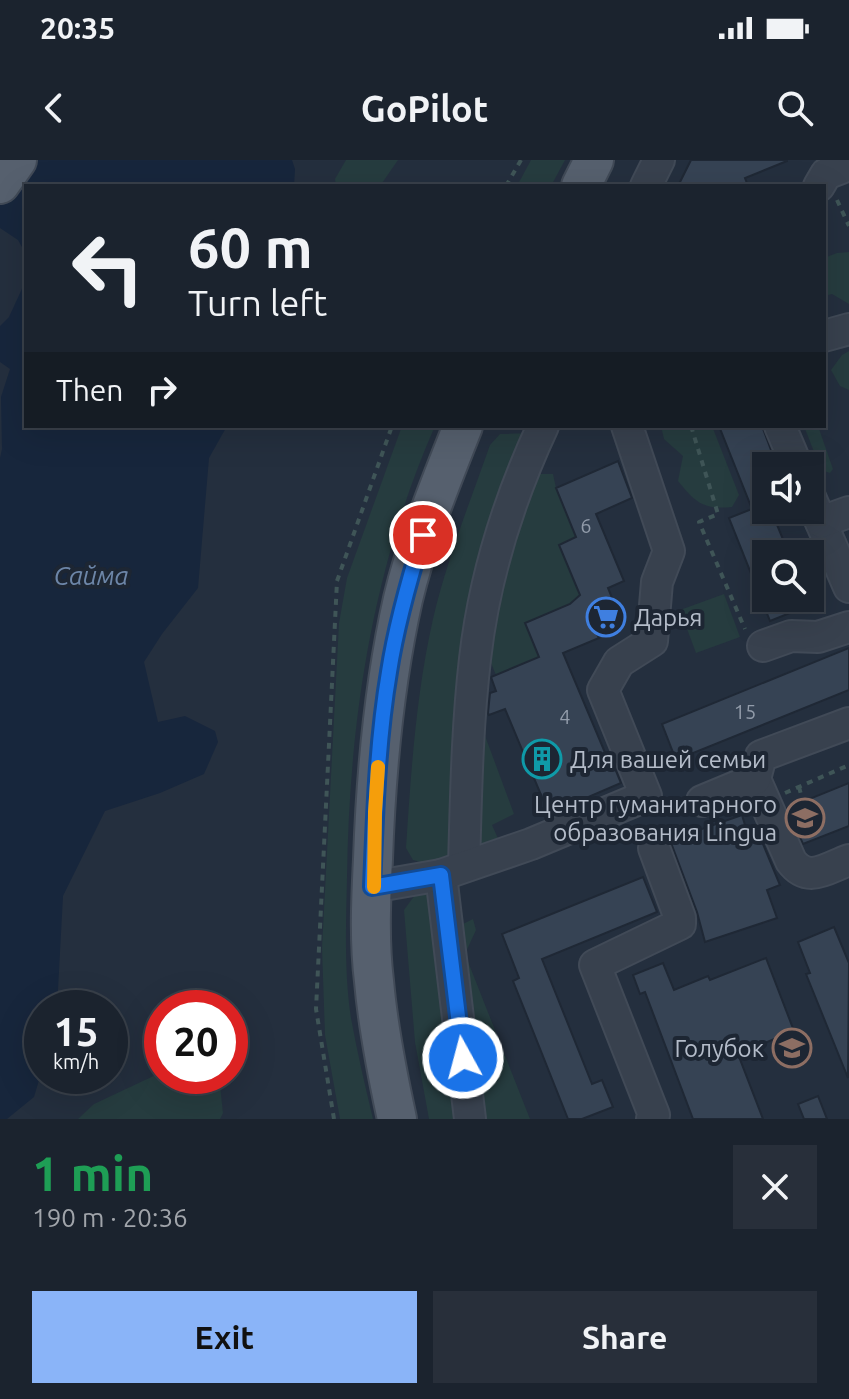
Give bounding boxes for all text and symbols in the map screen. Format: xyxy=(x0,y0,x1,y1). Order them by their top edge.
text: 20:35 xyxy=(40,11,115,45)
icon: back xyxy=(32,86,76,130)
icon: search xyxy=(773,86,817,130)
text: GoPilot xyxy=(361,88,488,129)
icon: left xyxy=(56,216,160,320)
text: 60 m xyxy=(188,216,313,279)
text: Turn left xyxy=(188,282,327,323)
icon: right xyxy=(140,368,184,412)
text: Then xyxy=(56,373,124,407)
map controls xyxy=(752,452,824,612)
button: sound xyxy=(752,452,824,524)
pin xyxy=(389,501,457,569)
icon: arrive xyxy=(401,513,445,557)
house number: 6 xyxy=(580,514,592,537)
button: search xyxy=(752,540,824,612)
water label: Сайма xyxy=(53,561,129,590)
supermarket icon: Дарья xyxy=(585,596,627,638)
place label: Дарья xyxy=(634,604,702,631)
house number: 15 xyxy=(734,700,756,723)
house number: 4 xyxy=(559,705,571,728)
building icon: Для вашей семьи xyxy=(521,738,563,780)
place label: Для вашей семьи xyxy=(570,746,766,773)
place label: Центр гуманитарного образования Lingua xyxy=(534,791,777,846)
school or university icon: Центр гуманитарного образования Lingua xyxy=(784,797,826,839)
speed limit sign: 20 xyxy=(144,990,248,1094)
text: 15 xyxy=(53,1009,99,1054)
position arrow xyxy=(421,1016,505,1100)
school or university icon: Голубок xyxy=(771,1027,813,1069)
place label: Голубок xyxy=(674,1035,764,1062)
text: km/h xyxy=(53,1050,99,1073)
button: close xyxy=(733,1145,817,1229)
text: 1 min xyxy=(32,1146,153,1200)
text: 190 m · 20:36 xyxy=(32,1203,188,1232)
button: Exit xyxy=(32,1291,417,1383)
button: Share xyxy=(433,1291,817,1383)

